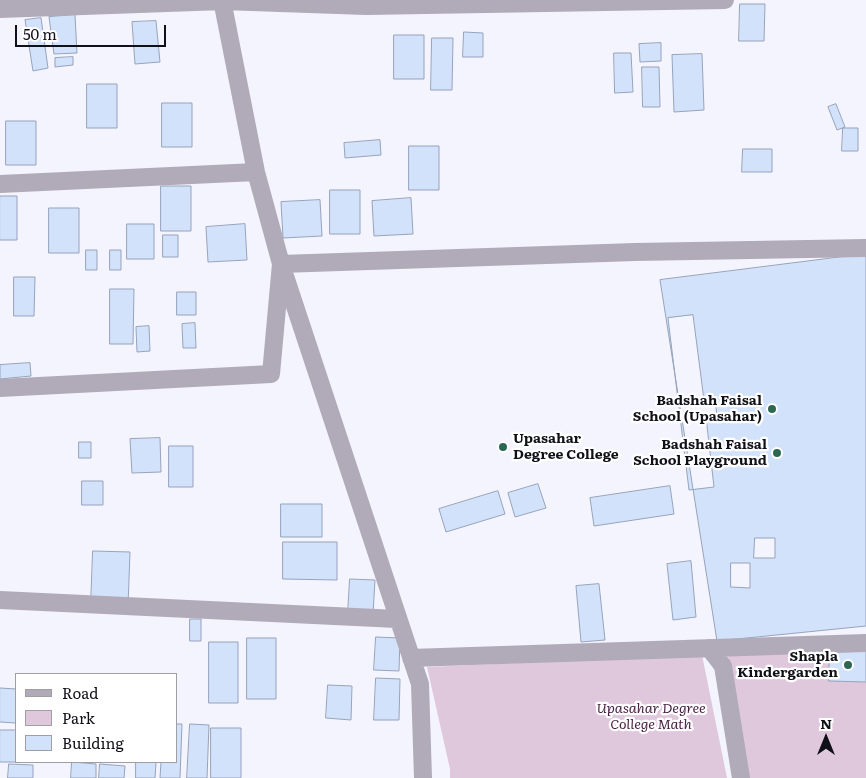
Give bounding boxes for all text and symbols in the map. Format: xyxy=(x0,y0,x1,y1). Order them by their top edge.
scale bar xyxy=(18,15,169,47)
text: 50 m xyxy=(23,22,57,45)
place label: Badshah Faisal School (Upasahar) xyxy=(633,393,762,426)
marker: Badshah Faisal School (Upasahar) xyxy=(766,403,778,415)
place label: Upasahar Degree College xyxy=(513,431,619,464)
place label: Badshah Faisal School Playground xyxy=(633,437,767,470)
marker: Upasahar Degree College xyxy=(497,441,509,453)
marker: Badshah Faisal School Playground xyxy=(771,447,783,459)
place label: Shapla Kindergarden xyxy=(737,649,838,682)
marker: Shapla Kindergarden xyxy=(842,659,854,671)
legend xyxy=(15,673,178,763)
text: Road xyxy=(62,681,98,704)
park label: Upasahar Degree College Math xyxy=(596,701,706,734)
text: Park xyxy=(62,706,95,729)
north arrow xyxy=(801,713,851,763)
text: N xyxy=(820,713,832,733)
text: Building xyxy=(62,731,124,754)

